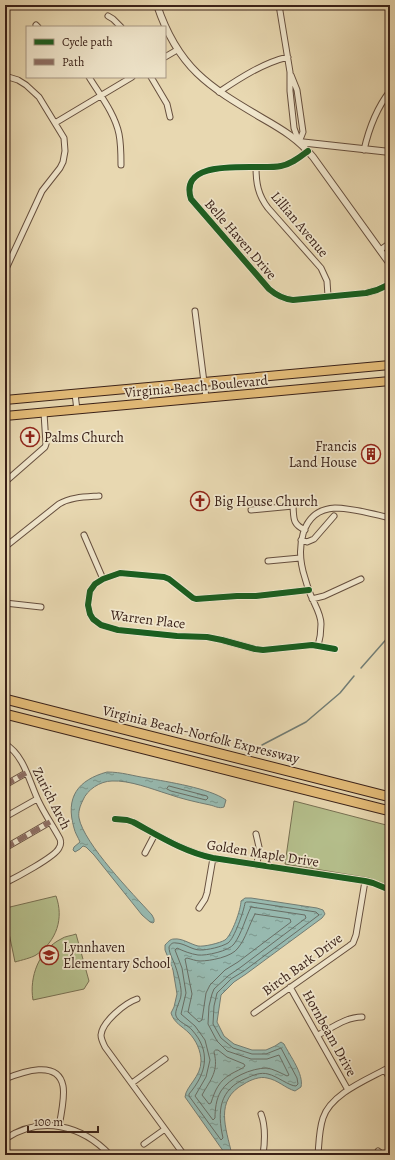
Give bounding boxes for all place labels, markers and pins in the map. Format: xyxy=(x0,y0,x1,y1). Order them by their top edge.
church icon: Palms Church xyxy=(19,426,41,448)
place label: Palms Church xyxy=(44,428,124,447)
place label: Francis Land House xyxy=(289,437,357,472)
building icon: Francis Land House xyxy=(360,443,382,465)
church icon: Big House Church xyxy=(189,490,211,512)
place label: Big House Church xyxy=(214,492,318,511)
place label: Lynnhaven Elementary School xyxy=(63,938,171,973)
school or university icon: Lynnhaven Elementary School xyxy=(38,944,60,966)

